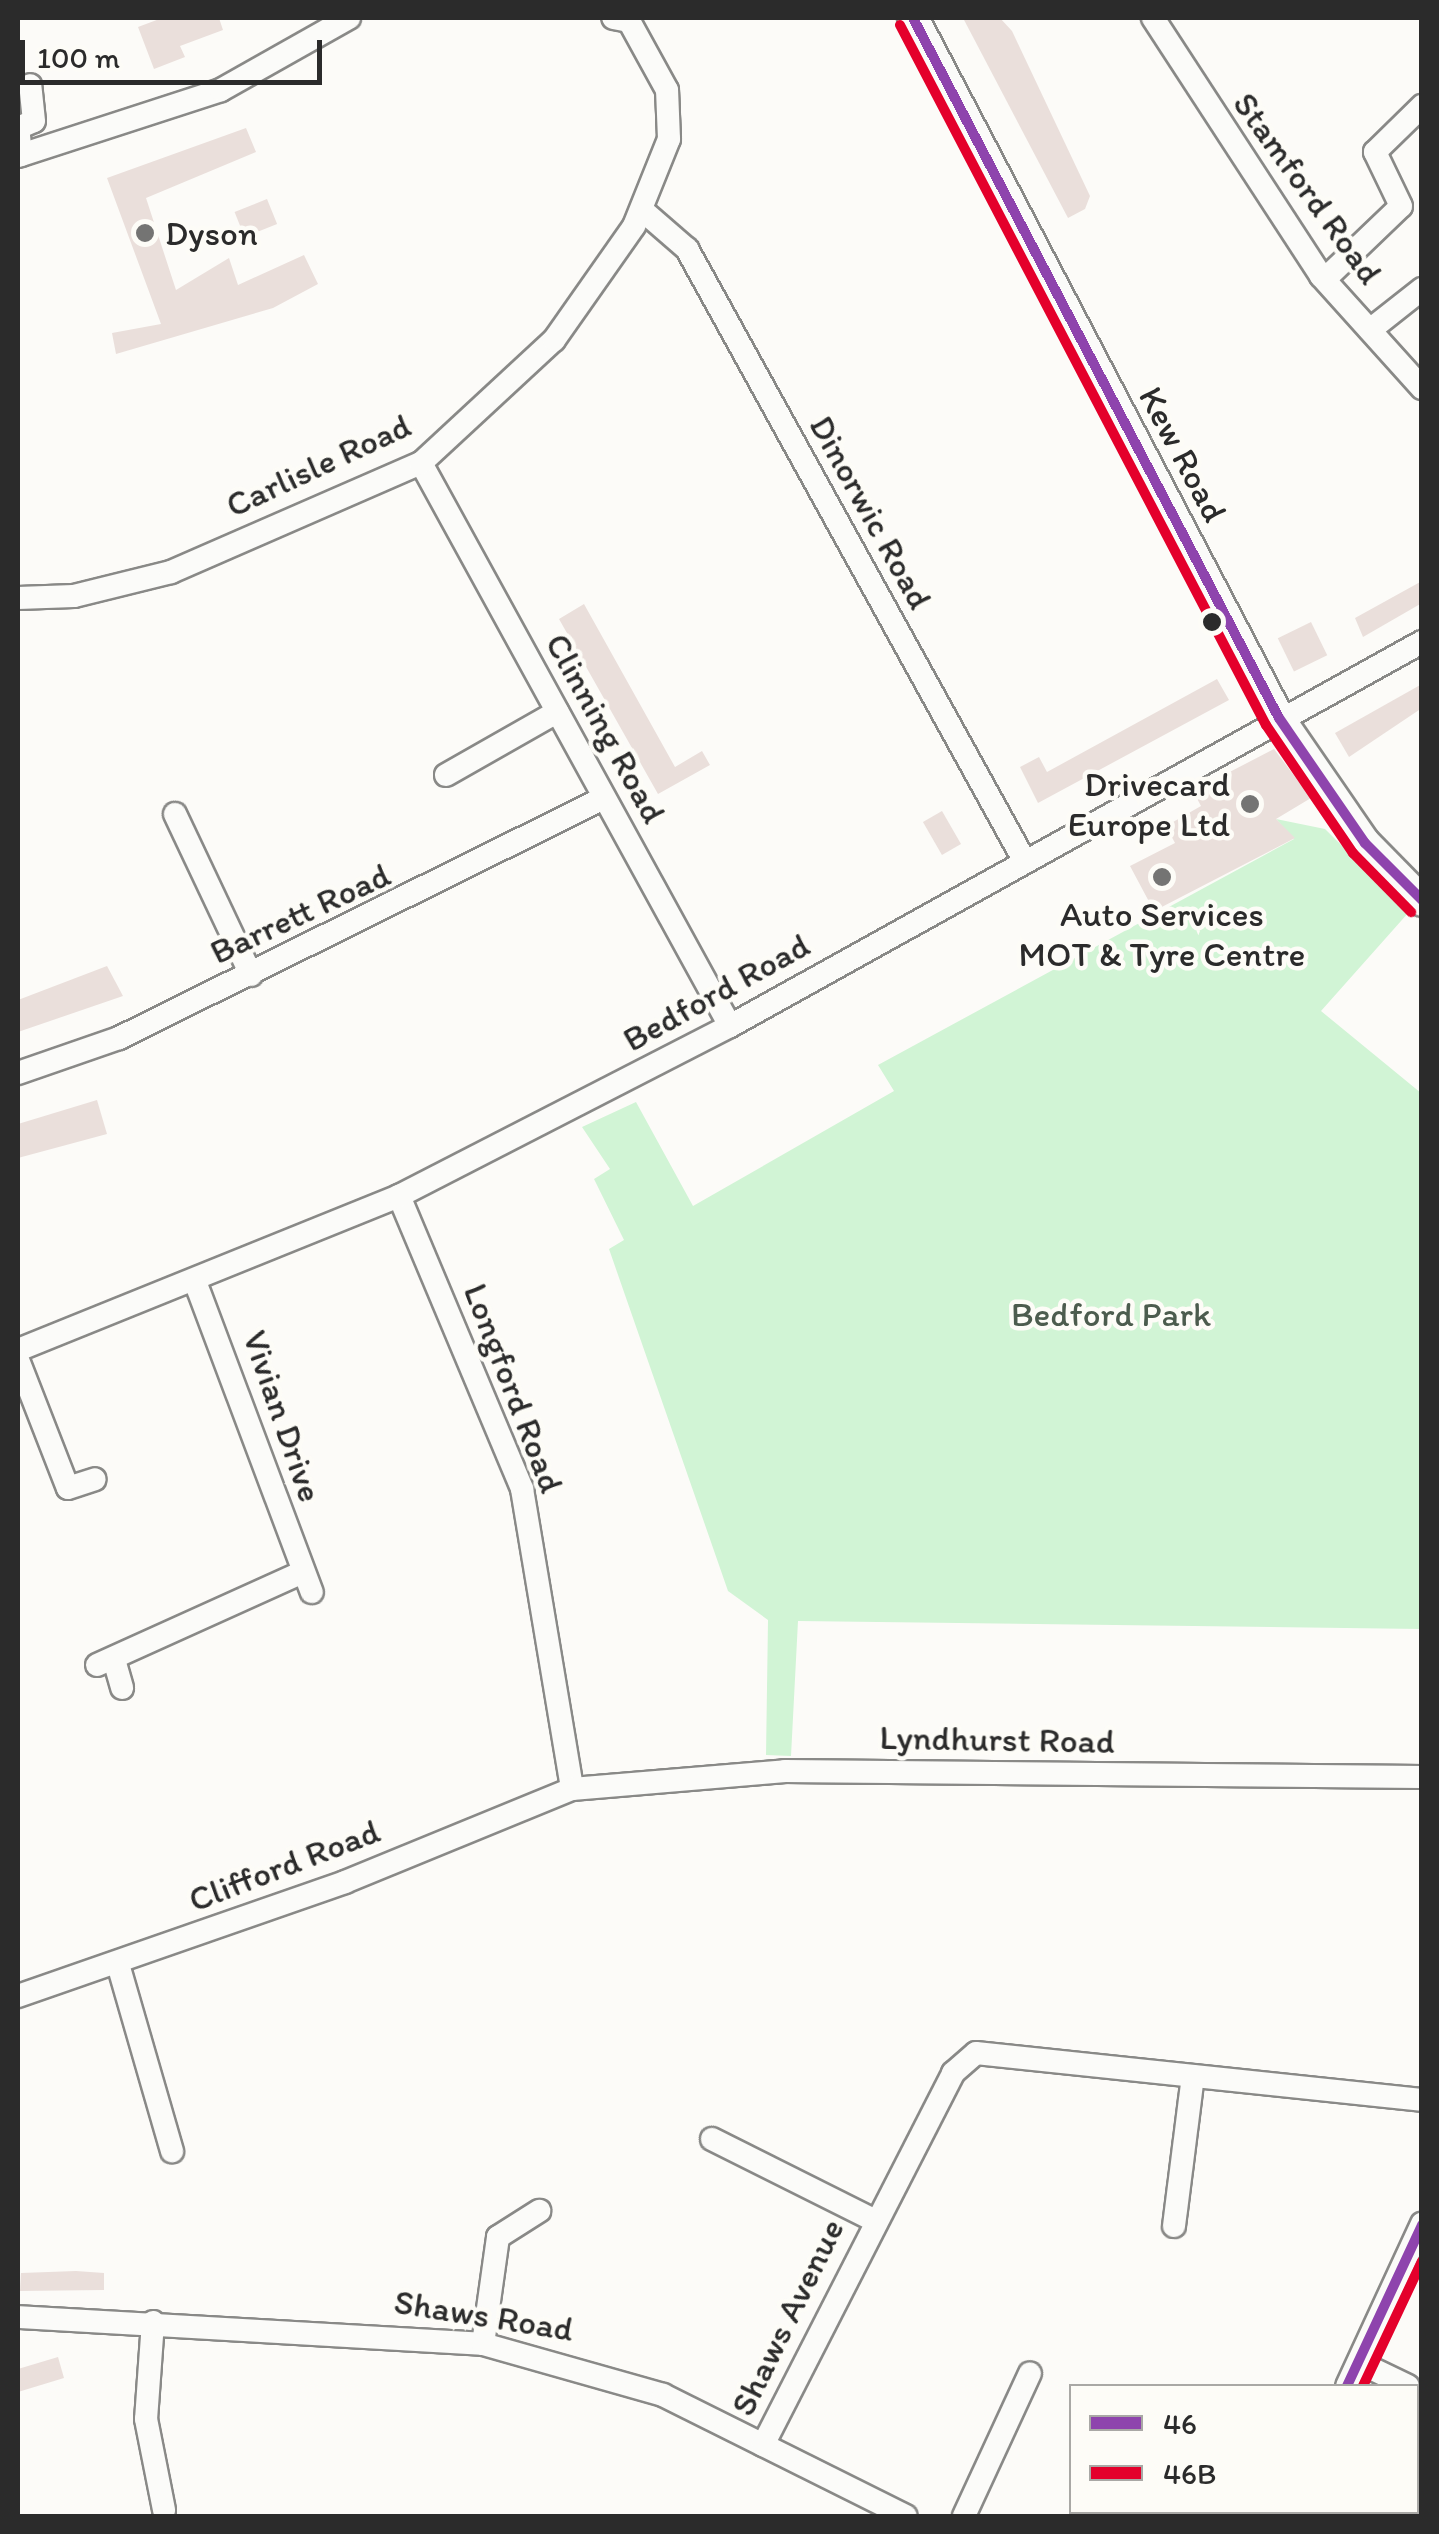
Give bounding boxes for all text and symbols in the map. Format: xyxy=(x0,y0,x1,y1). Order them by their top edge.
scale bar xyxy=(25,20,328,82)
text: 100 m xyxy=(37,39,120,76)
street label: Stamford Road xyxy=(1225,84,1391,292)
place label: Dyson xyxy=(165,212,258,254)
marker: Dyson xyxy=(134,222,156,244)
street label: Kew Road xyxy=(1130,380,1236,528)
street label: Carlisle Road xyxy=(219,404,417,526)
street label: Dinorwic Road xyxy=(800,408,942,616)
unlabelled marker xyxy=(1202,612,1222,632)
street label: Clinning Road xyxy=(537,626,675,830)
place label: Drivecard Europe Ltd xyxy=(1068,763,1230,845)
marker: Drivecard Europe Ltd xyxy=(1239,793,1261,815)
street label: Barrett Road xyxy=(204,853,396,973)
marker: Auto Services MOT & Tyre Centre xyxy=(1151,866,1173,888)
place label: Auto Services MOT & Tyre Centre xyxy=(1020,893,1304,975)
street label: Bedford Road xyxy=(616,924,816,1060)
street label: Longford Road xyxy=(455,1278,573,1498)
park label: Bedford Park xyxy=(1011,1293,1211,1335)
street label: Vivian Drive xyxy=(234,1325,332,1507)
street label: Lyndhurst Road xyxy=(879,1716,1115,1762)
street label: Clifford Road xyxy=(183,1810,385,1920)
street label: Shaws Avenue xyxy=(721,2212,853,2422)
street label: Shaws Road xyxy=(392,2280,576,2350)
legend xyxy=(1069,2384,1419,2514)
text: 46 xyxy=(1163,2405,1197,2442)
text: 46B xyxy=(1163,2455,1216,2492)

